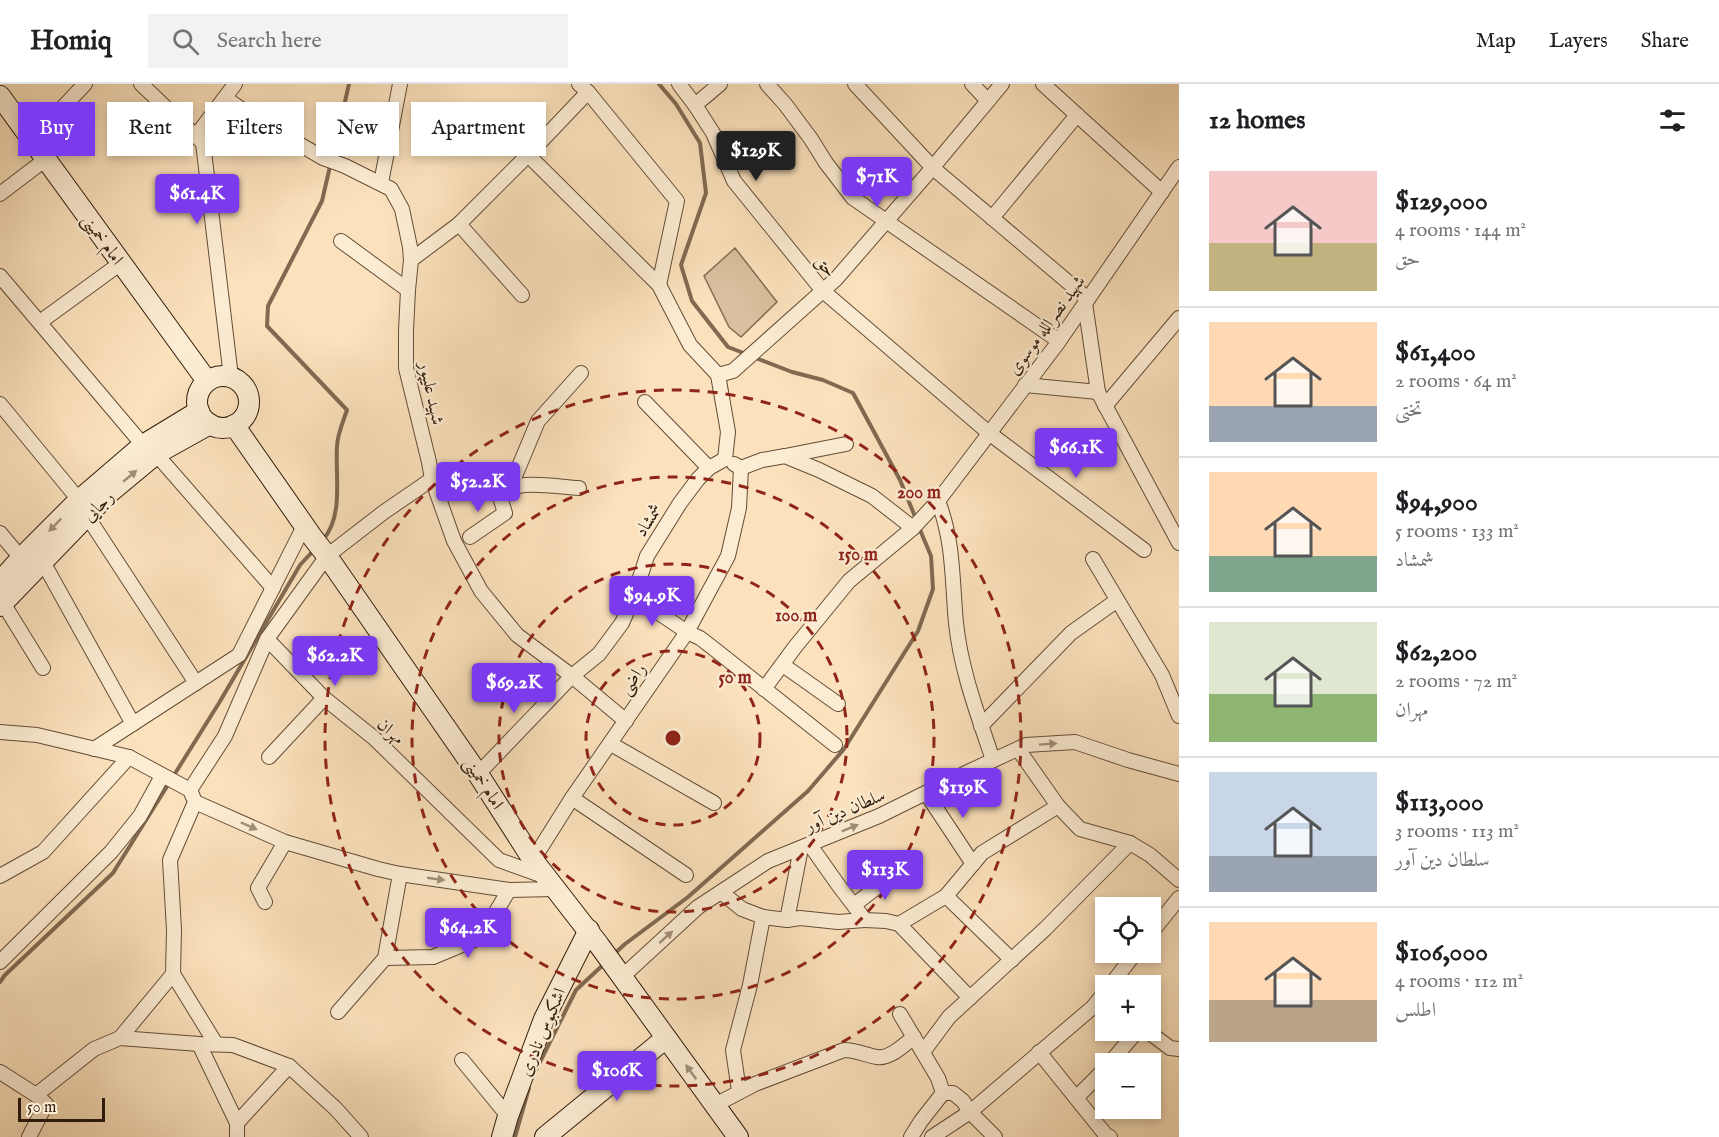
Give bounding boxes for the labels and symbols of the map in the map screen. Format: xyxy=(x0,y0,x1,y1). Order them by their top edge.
pin: $129K xyxy=(714,131,798,182)
pin: $71K xyxy=(841,157,913,208)
pin: $61.4K xyxy=(148,174,246,225)
street label: امام خمینی xyxy=(73,210,128,272)
street label: حق xyxy=(809,251,841,283)
street label: شهید نصرالله موسوی xyxy=(1003,271,1091,380)
street label: شهید علیپور xyxy=(412,358,448,427)
pin: $66.1K xyxy=(1027,428,1125,479)
pin: $52.2K xyxy=(429,462,527,513)
one-way arrow xyxy=(122,470,137,483)
text: 200 m xyxy=(897,482,941,505)
street label: رجایی xyxy=(78,486,120,528)
street label: شمشاد xyxy=(630,500,668,542)
one-way arrow xyxy=(48,517,62,531)
text: 150 m xyxy=(838,544,878,567)
pin: $94.9K xyxy=(603,576,701,627)
text: 100 m xyxy=(775,605,817,628)
pin: $62.2K xyxy=(286,636,384,687)
street label: راضی xyxy=(614,659,652,700)
pin: $69.2K xyxy=(465,663,563,714)
text: 50 m xyxy=(718,667,752,690)
street label: مهران xyxy=(371,714,409,751)
centre of rings xyxy=(663,728,683,748)
one-way arrow xyxy=(1038,739,1057,749)
street label: امام خمینی xyxy=(455,753,508,816)
pin: $119K xyxy=(921,768,1005,819)
street label: سلطان دین آور xyxy=(800,784,889,839)
one-way arrow xyxy=(240,821,258,831)
one-way arrow xyxy=(842,823,860,833)
pin: $113K xyxy=(843,850,927,901)
one-way arrow xyxy=(426,875,445,884)
pin: $64.2K xyxy=(419,908,517,959)
one-way arrow xyxy=(659,930,673,944)
street label: اشکبوس نادری xyxy=(514,985,572,1080)
pin: $106K xyxy=(575,1051,659,1102)
one-way arrow xyxy=(685,1065,697,1081)
scale bar xyxy=(18,1095,105,1122)

